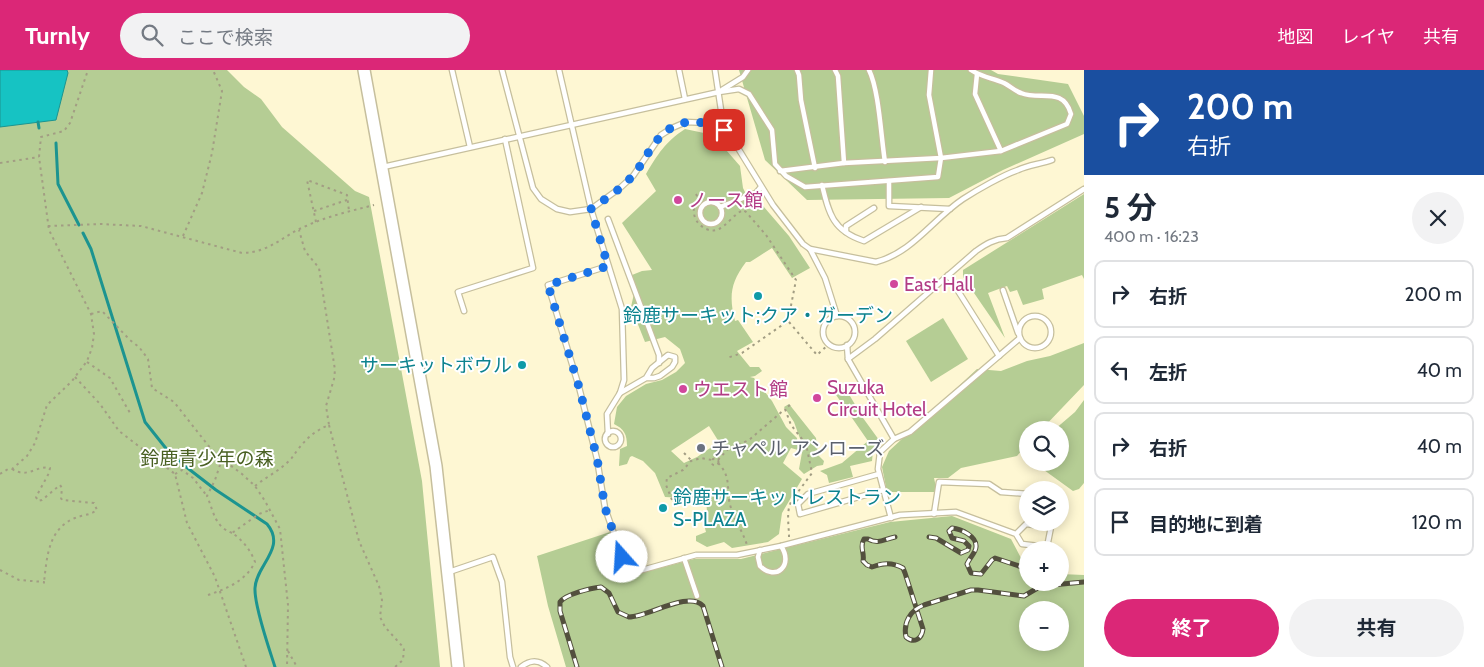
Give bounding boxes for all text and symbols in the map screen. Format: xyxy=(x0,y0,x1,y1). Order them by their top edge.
search box xyxy=(120,13,470,58)
text: Turnly xyxy=(25,21,90,50)
icon: search xyxy=(138,21,166,49)
text: ここで検索 xyxy=(178,26,273,49)
text: 地図 xyxy=(1278,26,1314,48)
text: レイヤ xyxy=(1342,26,1395,48)
text: 共有 xyxy=(1423,26,1459,48)
text: 200 m xyxy=(1187,85,1293,128)
icon: right xyxy=(1104,90,1169,155)
pin xyxy=(703,109,745,151)
icon: arrive xyxy=(710,116,738,144)
text: 右折 xyxy=(1187,133,1231,160)
place label: ノース館 xyxy=(688,189,763,212)
text: 5 分 xyxy=(1104,189,1157,226)
button: close xyxy=(1412,192,1464,244)
marker: ノース館 xyxy=(672,194,684,206)
text: 400 m · 16:23 xyxy=(1104,227,1199,246)
place label: East Hall xyxy=(904,273,974,296)
marker: East Hall xyxy=(888,278,900,290)
icon: right xyxy=(1106,280,1134,308)
text: 200 m xyxy=(1405,283,1462,306)
text: 右折 xyxy=(1149,285,1187,308)
marker: 鈴鹿サーキット;クア・ガーデン xyxy=(752,290,764,302)
place label: 鈴鹿サーキット;クア・ガーデン xyxy=(623,304,893,327)
place label: サーキットボウル xyxy=(360,354,512,377)
icon: left xyxy=(1106,356,1134,384)
marker: サーキットボウル xyxy=(516,359,528,371)
text: 40 m xyxy=(1417,359,1462,382)
text: 左折 xyxy=(1149,361,1187,384)
place label: Suzuka Circuit Hotel xyxy=(827,376,927,421)
place label: ウエスト館 xyxy=(693,378,788,401)
marker: ウエスト館 xyxy=(677,383,689,395)
marker: Suzuka Circuit Hotel xyxy=(811,392,823,404)
map controls xyxy=(1019,421,1069,651)
button: search xyxy=(1019,421,1069,471)
icon: right xyxy=(1106,432,1134,460)
text: 40 m xyxy=(1417,435,1462,458)
place label: チャペル アンローズ xyxy=(711,437,884,460)
text: 右折 xyxy=(1149,437,1187,460)
marker: チャペル アンローズ xyxy=(695,442,707,454)
park label: 鈴鹿青少年の森 xyxy=(140,447,274,470)
button: layers xyxy=(1019,481,1069,531)
place label: 鈴鹿サーキットレストラン S-PLAZA xyxy=(673,486,901,531)
marker: 鈴鹿サーキットレストラン S-PLAZA xyxy=(657,502,669,514)
icon: arrive xyxy=(1106,508,1134,536)
text: 120 m xyxy=(1412,511,1462,534)
text: 目的地に到着 xyxy=(1149,513,1263,536)
position arrow xyxy=(595,530,647,582)
button: + xyxy=(1019,541,1069,591)
button: 終了 xyxy=(1104,599,1279,657)
button: 共有 xyxy=(1289,599,1464,657)
button: − xyxy=(1019,601,1069,651)

